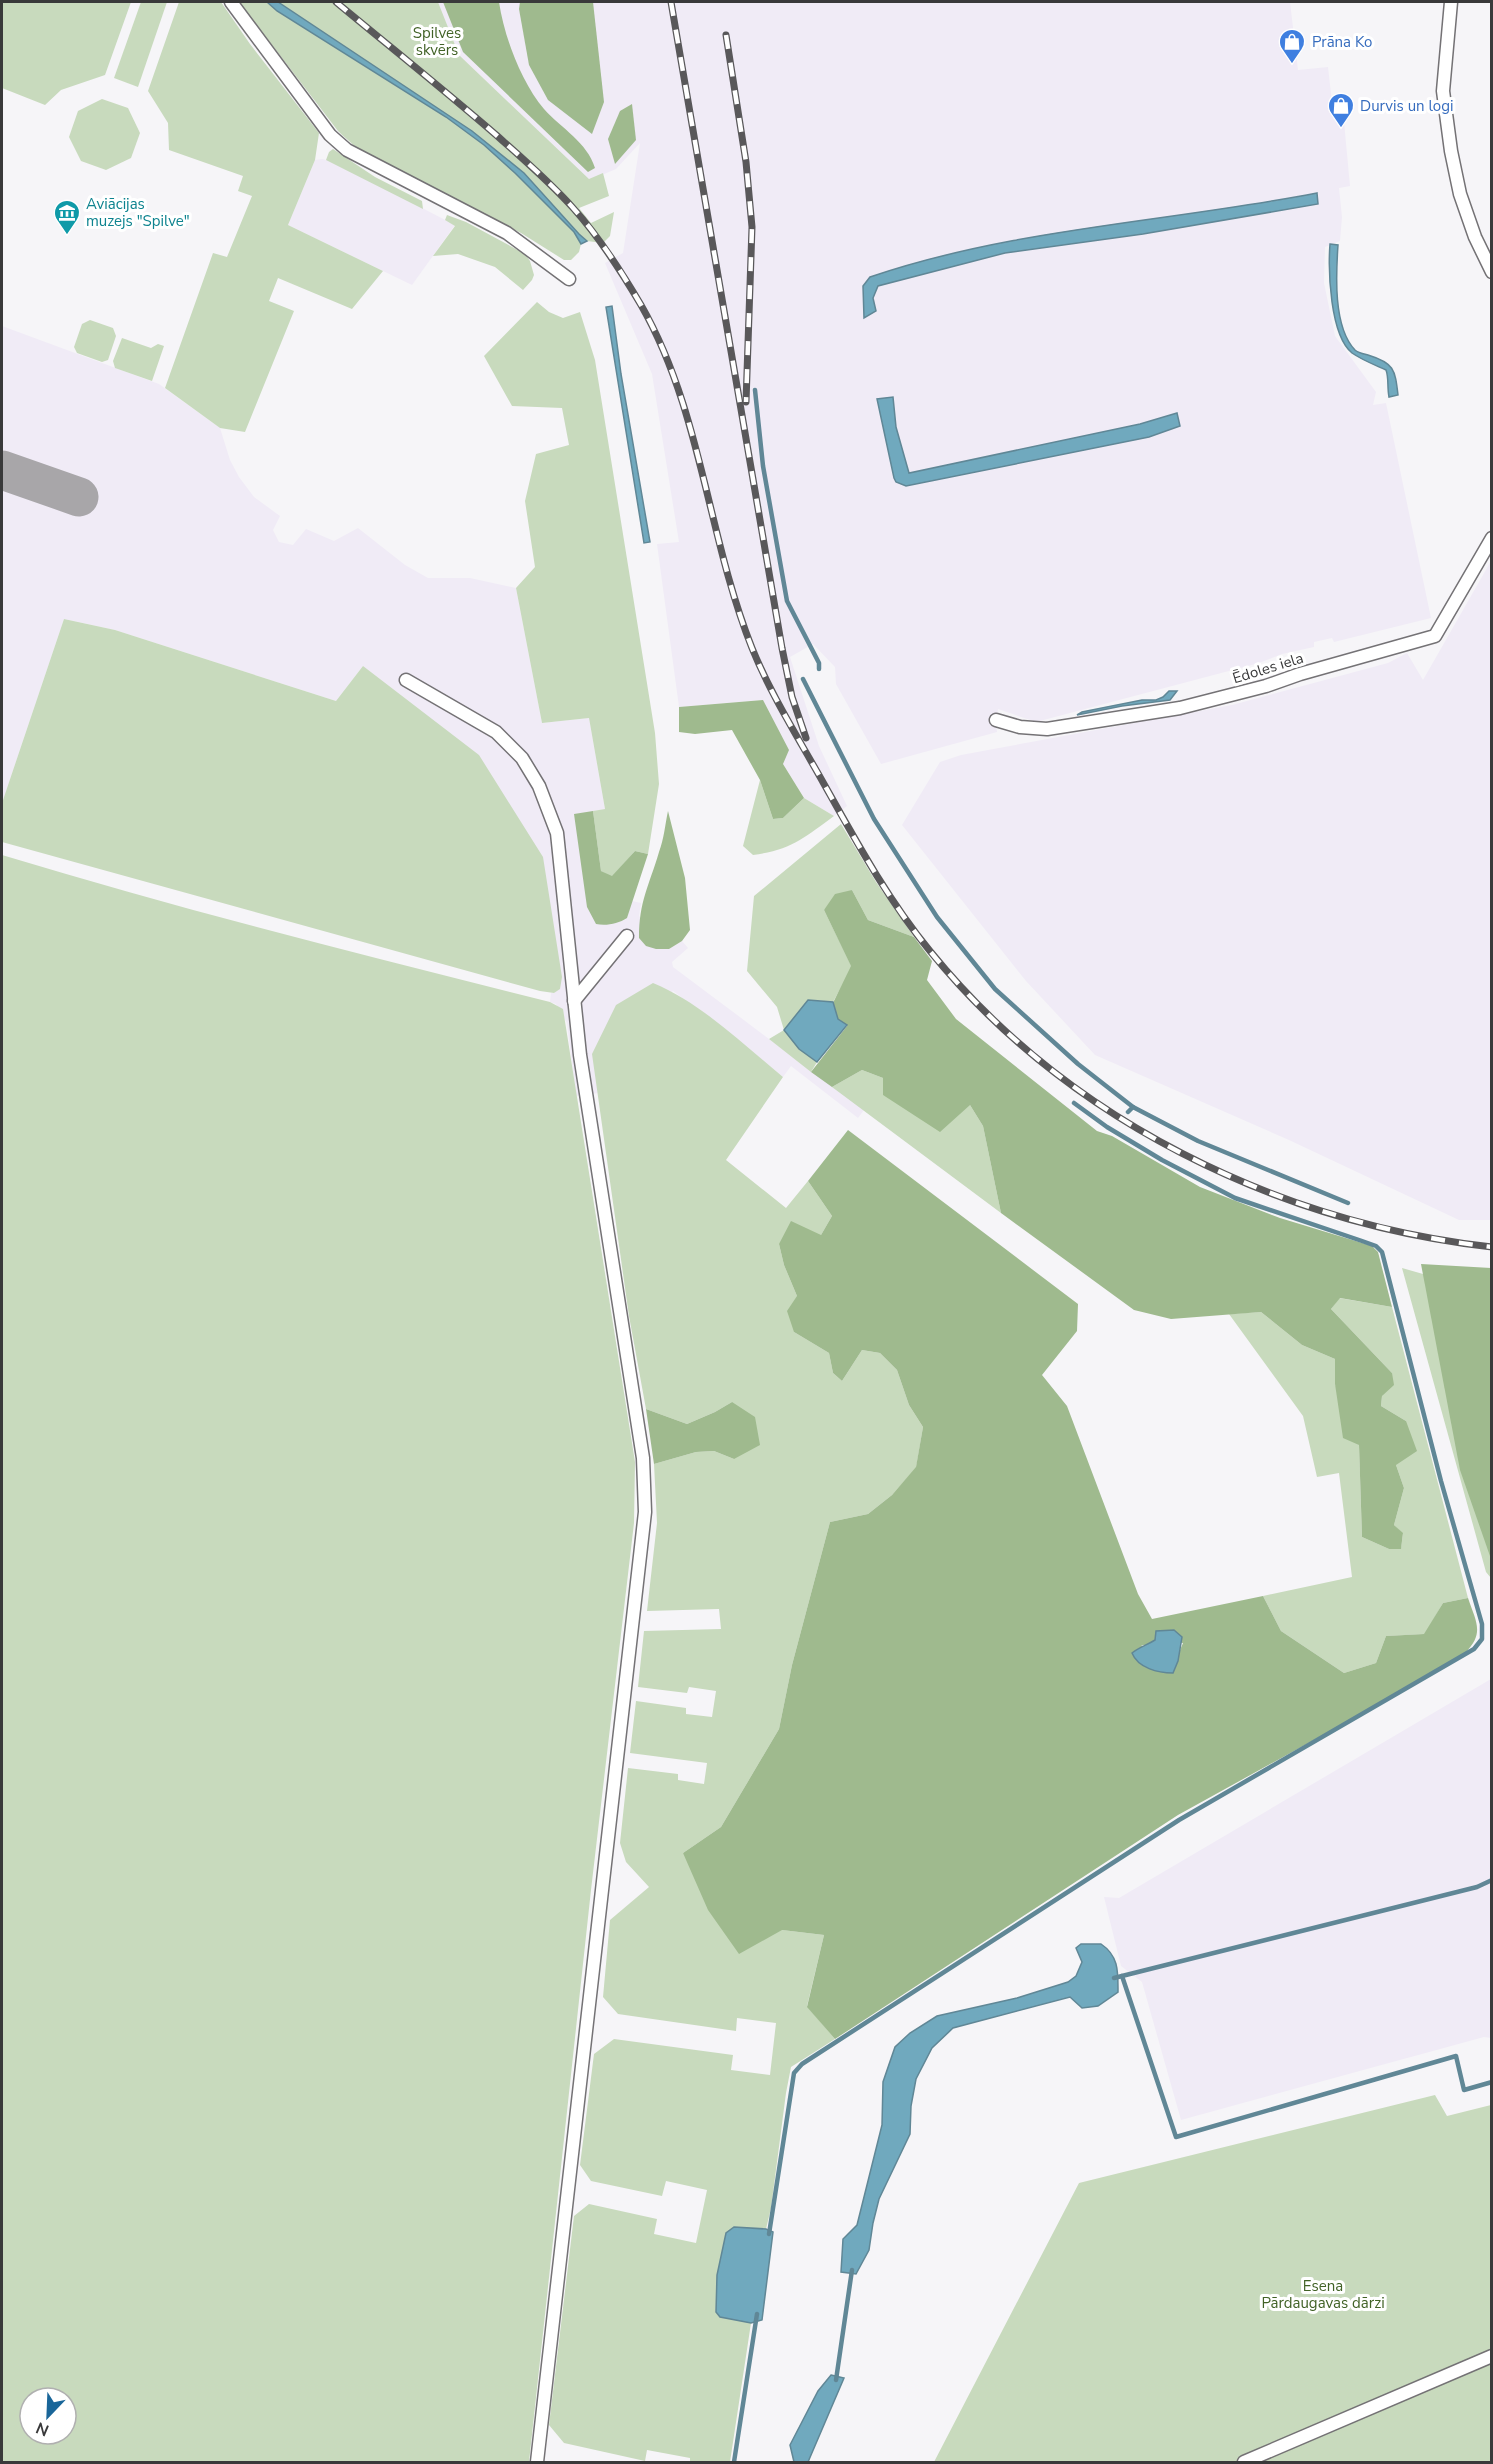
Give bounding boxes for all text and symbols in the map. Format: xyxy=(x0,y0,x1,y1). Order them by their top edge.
park label: Spilves skvērs xyxy=(413,23,461,60)
shop icon: Prāna Ko xyxy=(1277,27,1307,65)
place label: Prāna Ko xyxy=(1312,32,1372,52)
shop icon: Durvis un logi xyxy=(1326,91,1356,129)
place label: Durvis un logi xyxy=(1360,96,1453,116)
place label: Aviācijas muzejs "Spilve" xyxy=(86,194,190,231)
museum icon: Aviācijas muzejs "Spilve" xyxy=(52,198,82,236)
street label: Ēdoles iela xyxy=(1230,648,1306,688)
park label: Esena Pārdaugavas dārzi xyxy=(1261,2276,1385,2313)
north arrow xyxy=(18,2386,78,2446)
text: N xyxy=(33,2416,52,2441)

